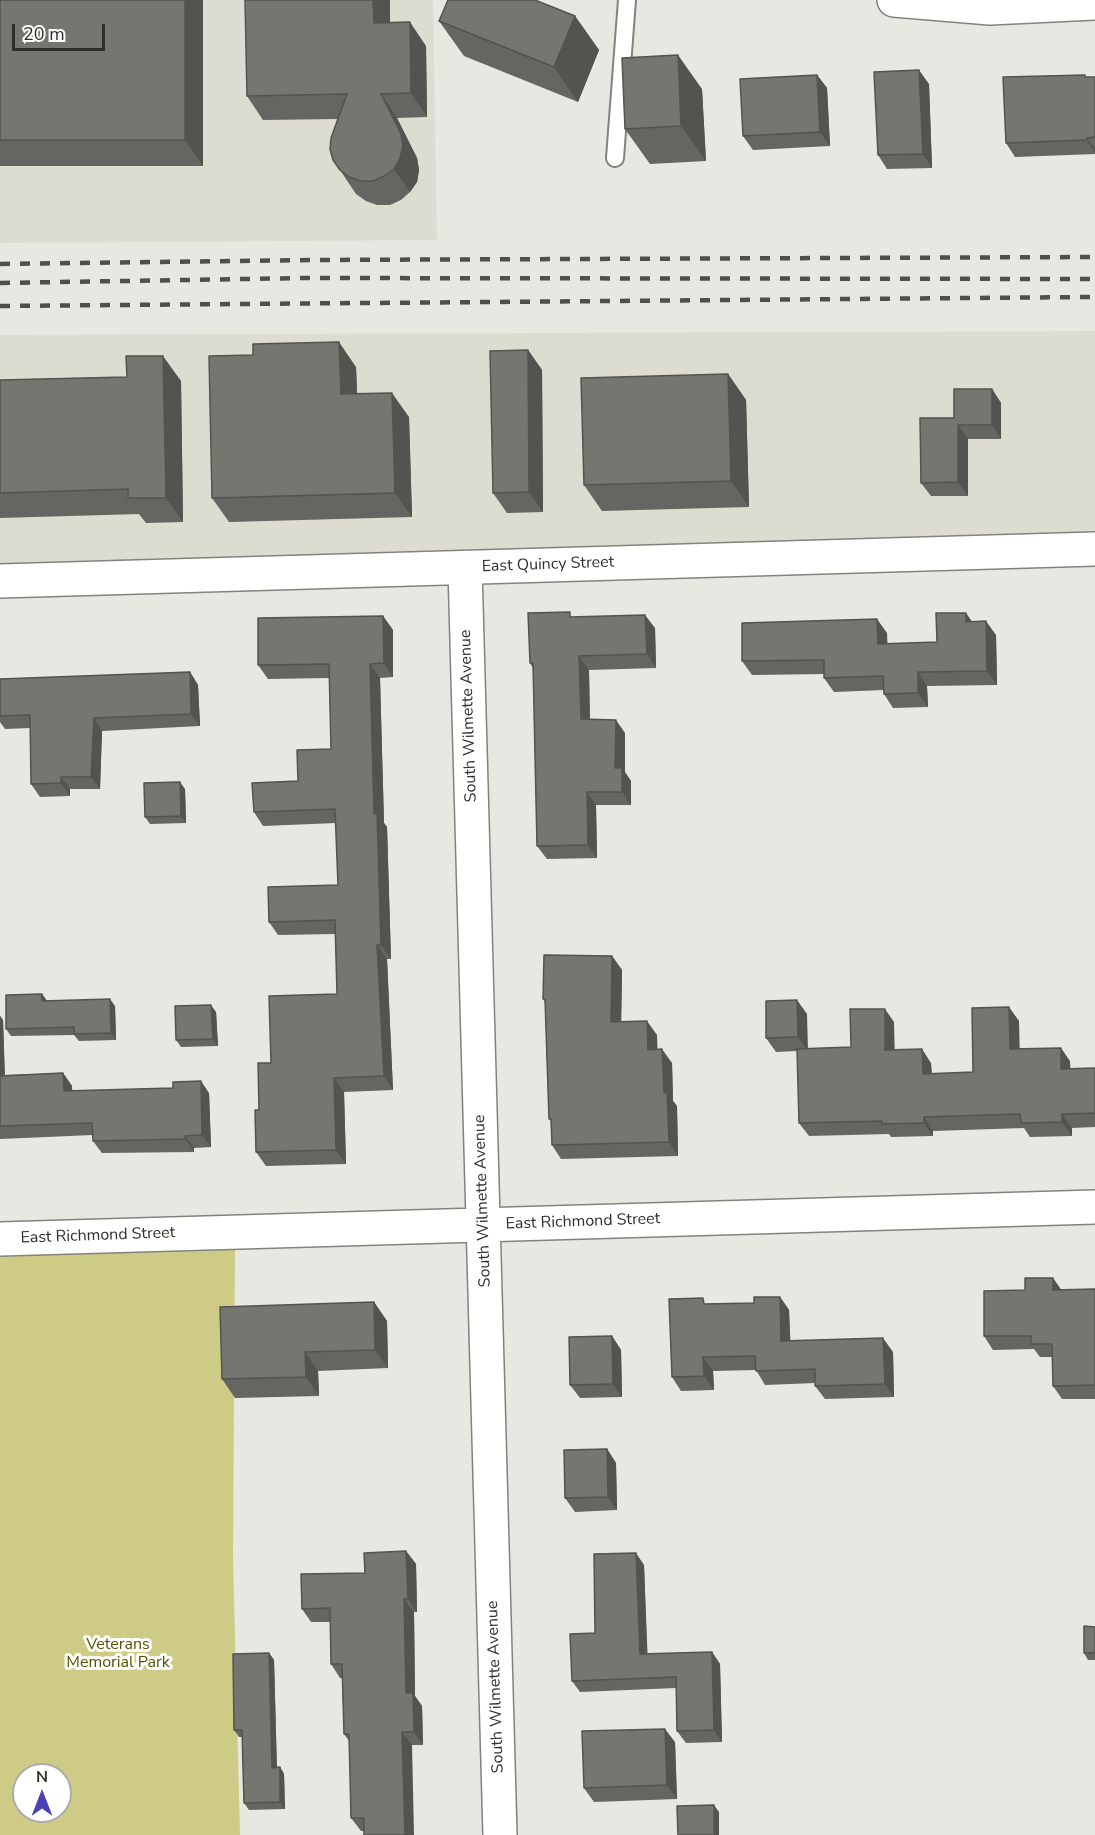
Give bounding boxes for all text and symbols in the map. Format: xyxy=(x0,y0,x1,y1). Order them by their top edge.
scale bar xyxy=(15,12,108,50)
text: 20 m xyxy=(23,22,65,46)
street label: East Quincy Street xyxy=(481,553,615,577)
street label: South Wilmette Avenue xyxy=(456,629,482,803)
street label: South Wilmette Avenue xyxy=(470,1114,496,1288)
street label: East Richmond Street xyxy=(505,1210,661,1234)
street label: East Richmond Street xyxy=(20,1224,176,1248)
street label: South Wilmette Avenue xyxy=(483,1600,509,1774)
park label: Veterans Memorial Park xyxy=(66,1635,170,1673)
north arrow xyxy=(12,1763,72,1823)
text: N xyxy=(36,1766,48,1788)

